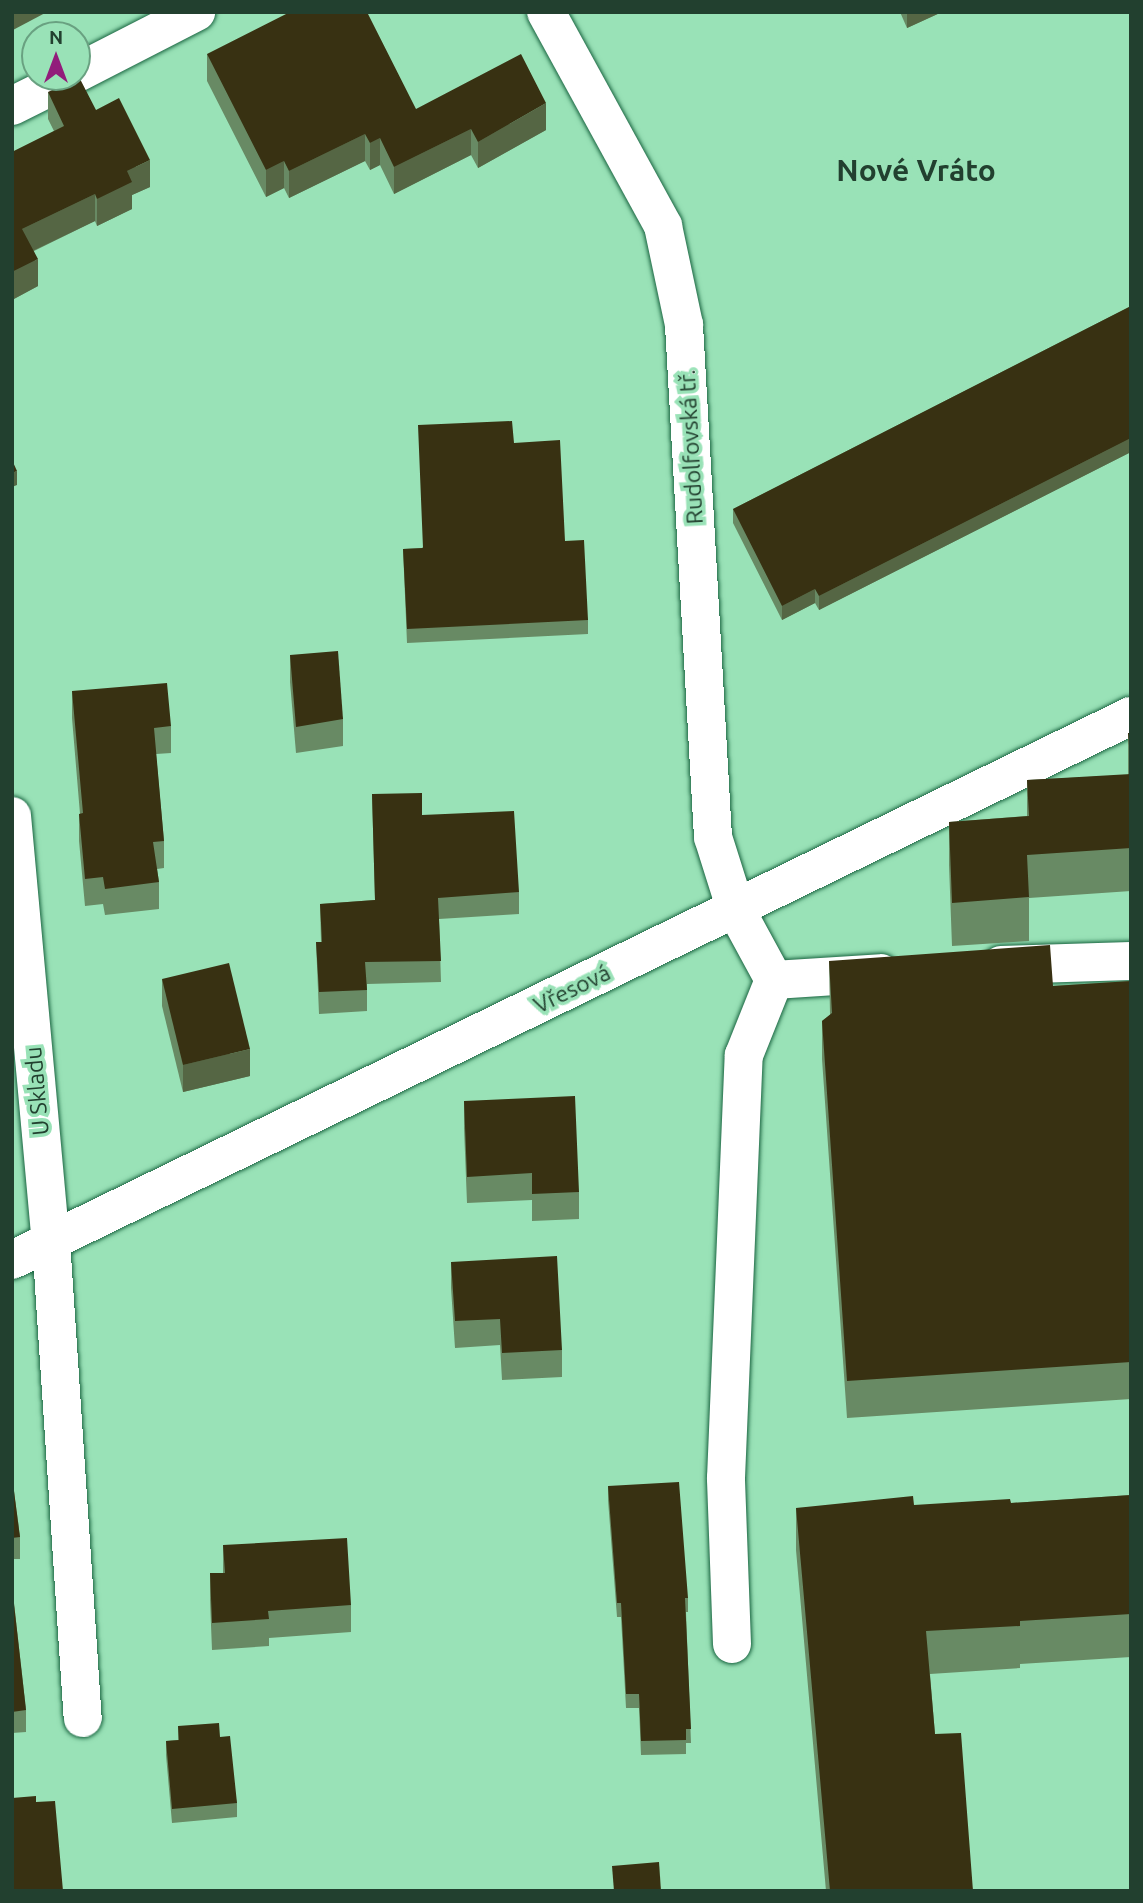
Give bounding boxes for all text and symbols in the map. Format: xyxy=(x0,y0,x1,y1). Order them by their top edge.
north arrow xyxy=(21,21,91,91)
text: N xyxy=(49,26,63,48)
district label: Nové Vráto xyxy=(836,152,996,188)
street label: Rudolfovská tř. xyxy=(673,369,709,525)
street label: Vřesová xyxy=(529,959,615,1019)
street label: U Skladu xyxy=(19,1045,55,1137)

